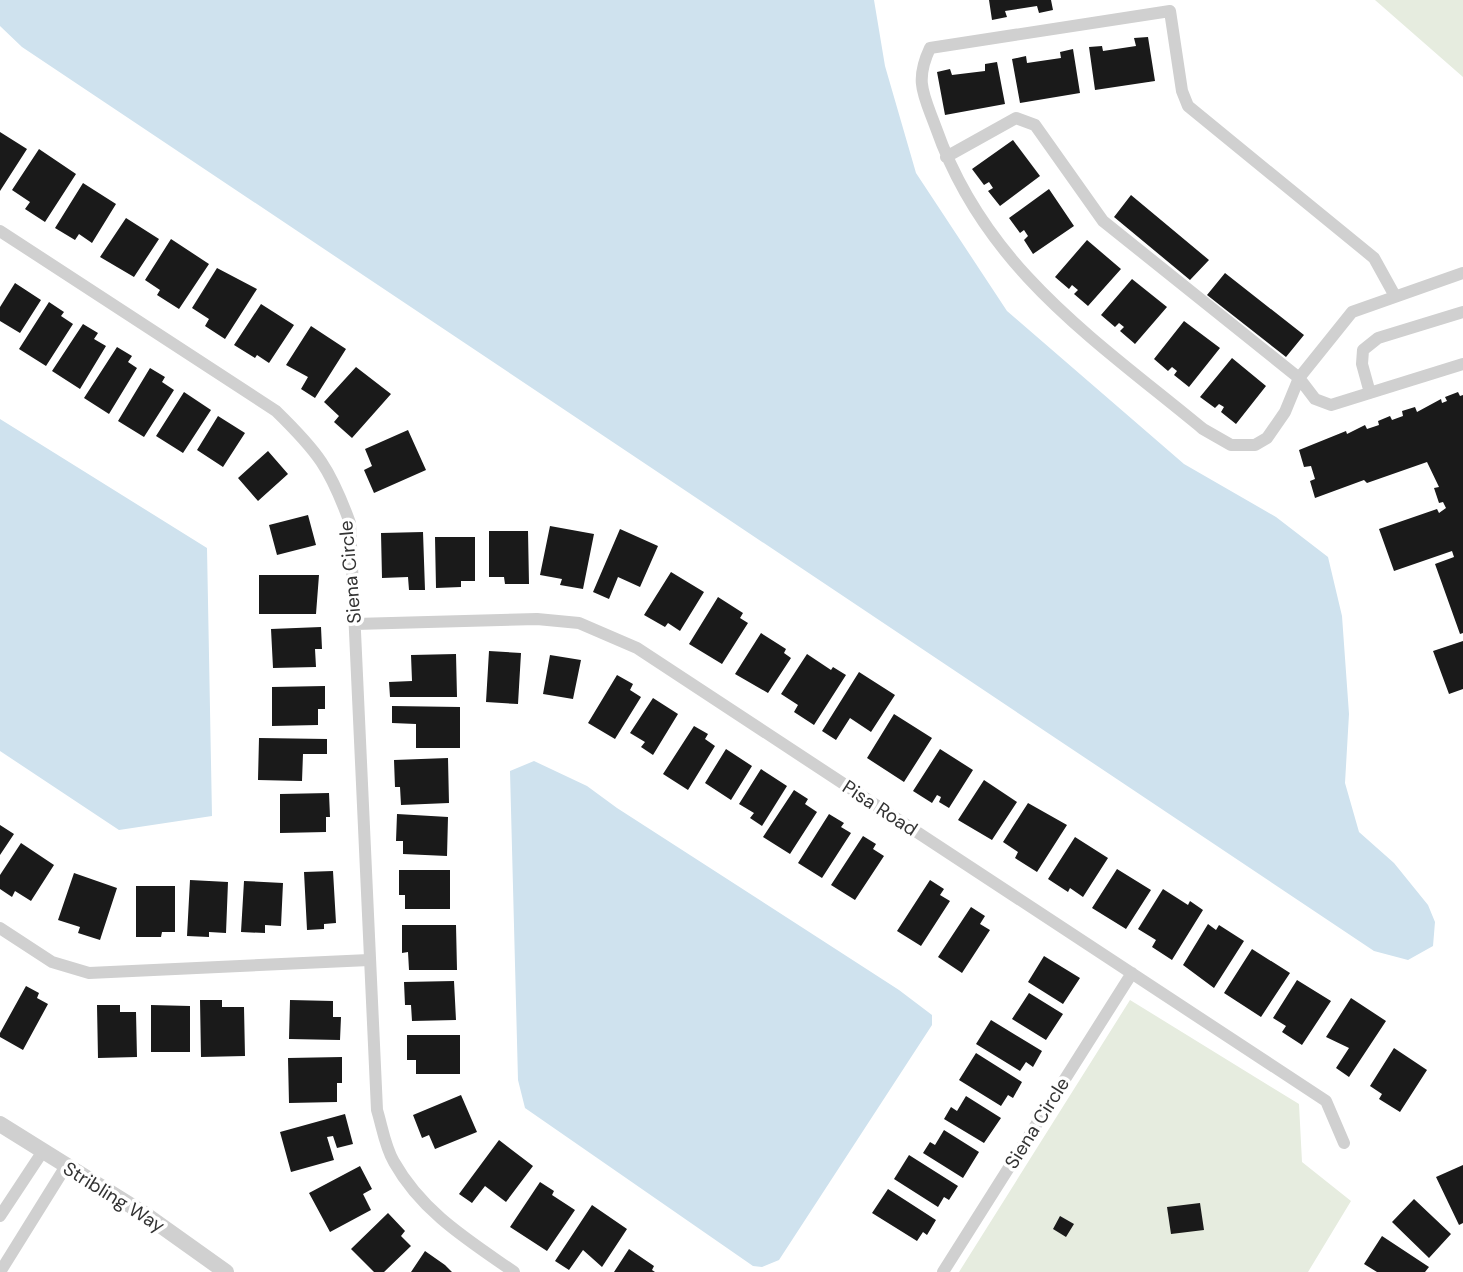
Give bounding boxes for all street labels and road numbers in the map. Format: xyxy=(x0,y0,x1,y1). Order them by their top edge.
street label: Siena Circle xyxy=(333,519,367,625)
street label: Pisa Road xyxy=(838,774,922,842)
street label: Siena Circle xyxy=(999,1073,1075,1173)
street label: Stribling Way xyxy=(58,1156,170,1238)

